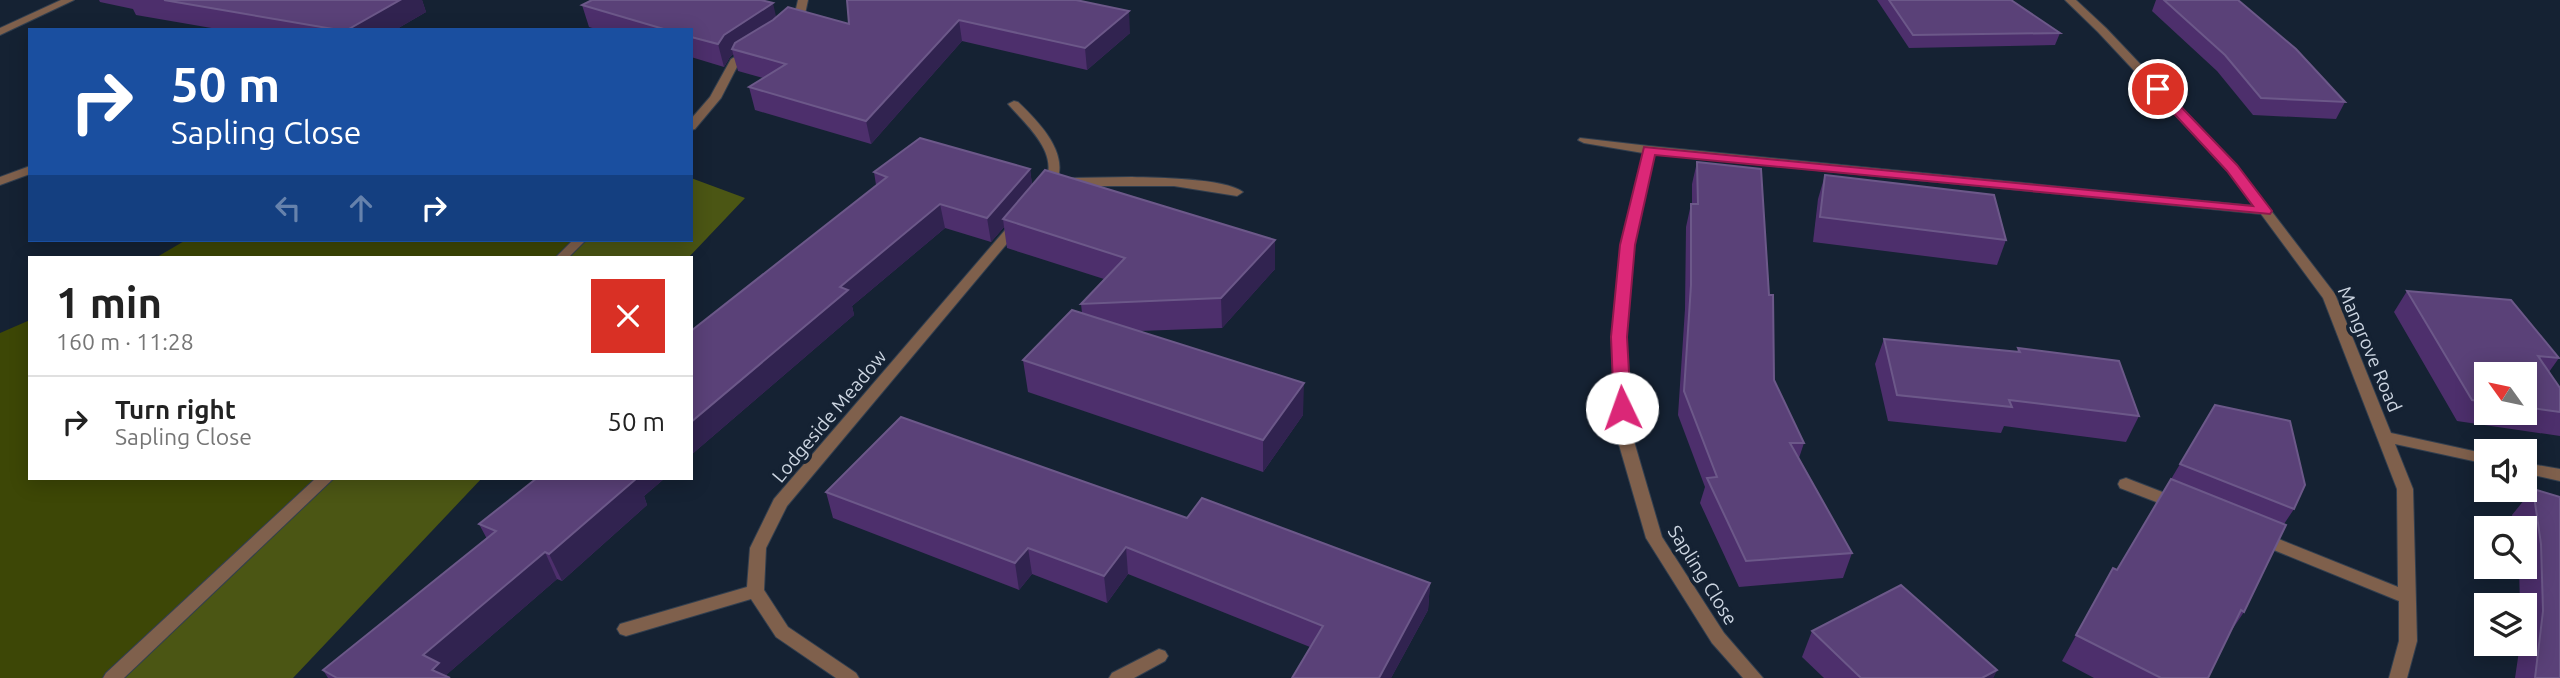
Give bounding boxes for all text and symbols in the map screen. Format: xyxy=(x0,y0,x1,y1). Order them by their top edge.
icon: right xyxy=(56,56,147,147)
text: 50 m xyxy=(171,56,280,111)
pin xyxy=(2128,59,2188,119)
icon: arrive xyxy=(2139,70,2177,108)
text: Sapling Close xyxy=(171,114,361,150)
icon: left xyxy=(269,189,307,227)
icon: ahead xyxy=(342,189,380,227)
icon: right xyxy=(415,189,453,227)
text: 1 min xyxy=(56,279,162,326)
button: close xyxy=(591,279,665,353)
street label: Mangrove Road xyxy=(2334,283,2406,415)
text: 160 m · 11:28 xyxy=(56,329,194,354)
street label: Lodgeside Meadow xyxy=(767,345,891,487)
north arrow xyxy=(2474,362,2538,425)
map controls xyxy=(2474,362,2537,656)
position arrow xyxy=(1585,371,1659,445)
text: Turn right xyxy=(115,395,236,424)
icon: right xyxy=(56,403,94,441)
text: 50 m xyxy=(607,407,665,436)
text: Sapling Close xyxy=(115,424,252,449)
button: sound xyxy=(2474,439,2537,502)
button: search xyxy=(2474,516,2537,579)
street label: Sapling Close xyxy=(1664,521,1742,629)
button: layers xyxy=(2474,593,2537,656)

